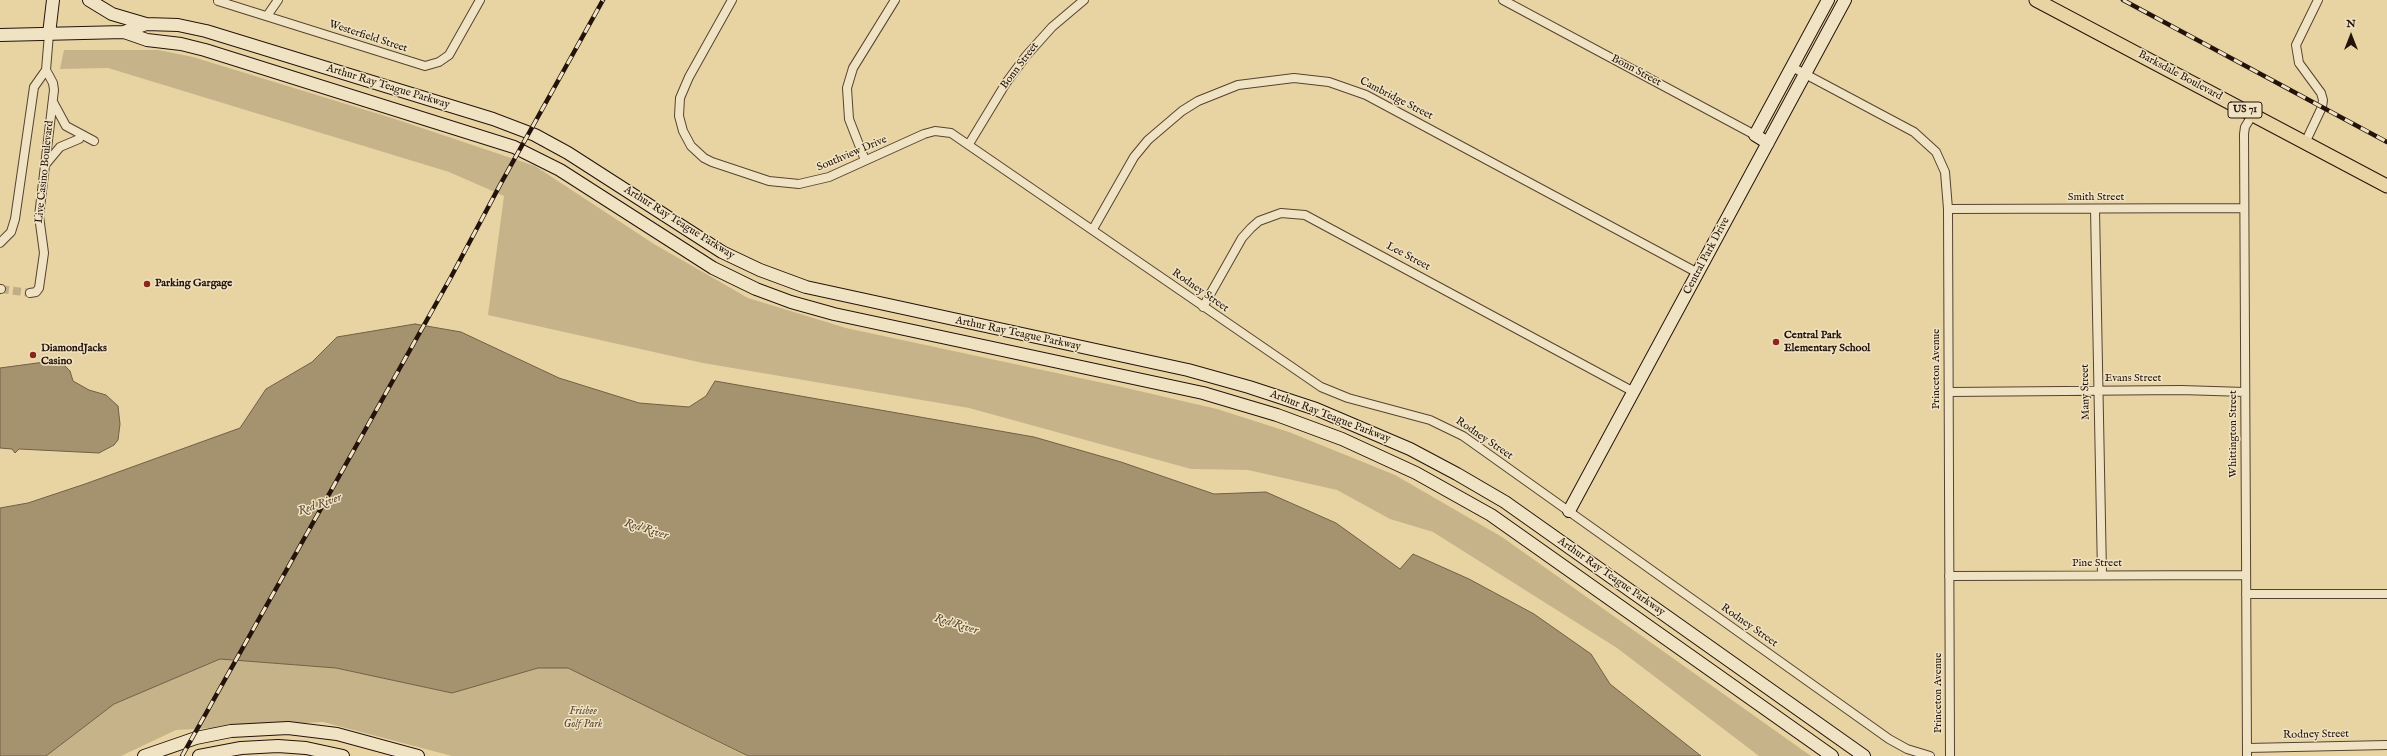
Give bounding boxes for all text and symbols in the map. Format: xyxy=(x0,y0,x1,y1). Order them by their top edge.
north arrow xyxy=(2331,16,2371,56)
text: N xyxy=(2346,17,2356,31)
street label: Westerfield Street xyxy=(327,18,409,56)
street label: Bonn Street xyxy=(998,40,1042,92)
street label: Barksdale Boulevard xyxy=(2136,48,2224,104)
street label: Bonn Street xyxy=(1609,52,1663,90)
street label: Arthur Ray Teague Parkway xyxy=(325,62,451,112)
street label: Cambridge Street xyxy=(1357,75,1435,123)
road number: US 71 xyxy=(2228,102,2262,118)
street label: Live Casino Boulevard xyxy=(33,120,57,224)
street label: Southview Drive xyxy=(815,133,889,175)
street label: Arthur Ray Teague Parkway xyxy=(621,183,737,263)
street label: Smith Street xyxy=(2068,191,2124,205)
street label: Central Park Drive xyxy=(1681,215,1733,297)
street label: Lee Street xyxy=(1384,240,1432,274)
street label: Rodney Street xyxy=(1169,267,1231,315)
place label: Parking Gargage xyxy=(155,277,232,291)
marker: Parking Gargage xyxy=(142,279,152,289)
street label: Arthur Ray Teague Parkway xyxy=(954,314,1082,354)
place label: Central Park Elementary School xyxy=(1784,329,1870,355)
street label: Princeton Avenue xyxy=(1930,329,1944,409)
marker: Central Park Elementary School xyxy=(1771,337,1781,347)
place label: DiamondJacks Casino xyxy=(41,342,107,368)
marker: DiamondJacks Casino xyxy=(28,350,38,360)
street label: Many Street xyxy=(2079,364,2093,420)
street label: Evans Street xyxy=(2105,372,2161,386)
street label: Arthur Ray Teague Parkway xyxy=(1268,388,1392,446)
street label: Whittington Street xyxy=(2227,390,2241,478)
street label: Rodney Street xyxy=(1453,415,1515,463)
water label: Red River xyxy=(296,491,344,519)
water label: Red River xyxy=(622,517,670,543)
street label: Arthur Ray Teague Parkway xyxy=(1555,535,1667,619)
street label: Pine Street xyxy=(2072,557,2122,571)
street label: Rodney Street xyxy=(1718,602,1780,650)
water label: Red River xyxy=(932,612,980,638)
street label: Princeton Avenue xyxy=(1932,653,1946,733)
park label: Frisbee Golf Park xyxy=(564,705,602,731)
street label: Rodney Street xyxy=(2283,728,2349,742)

